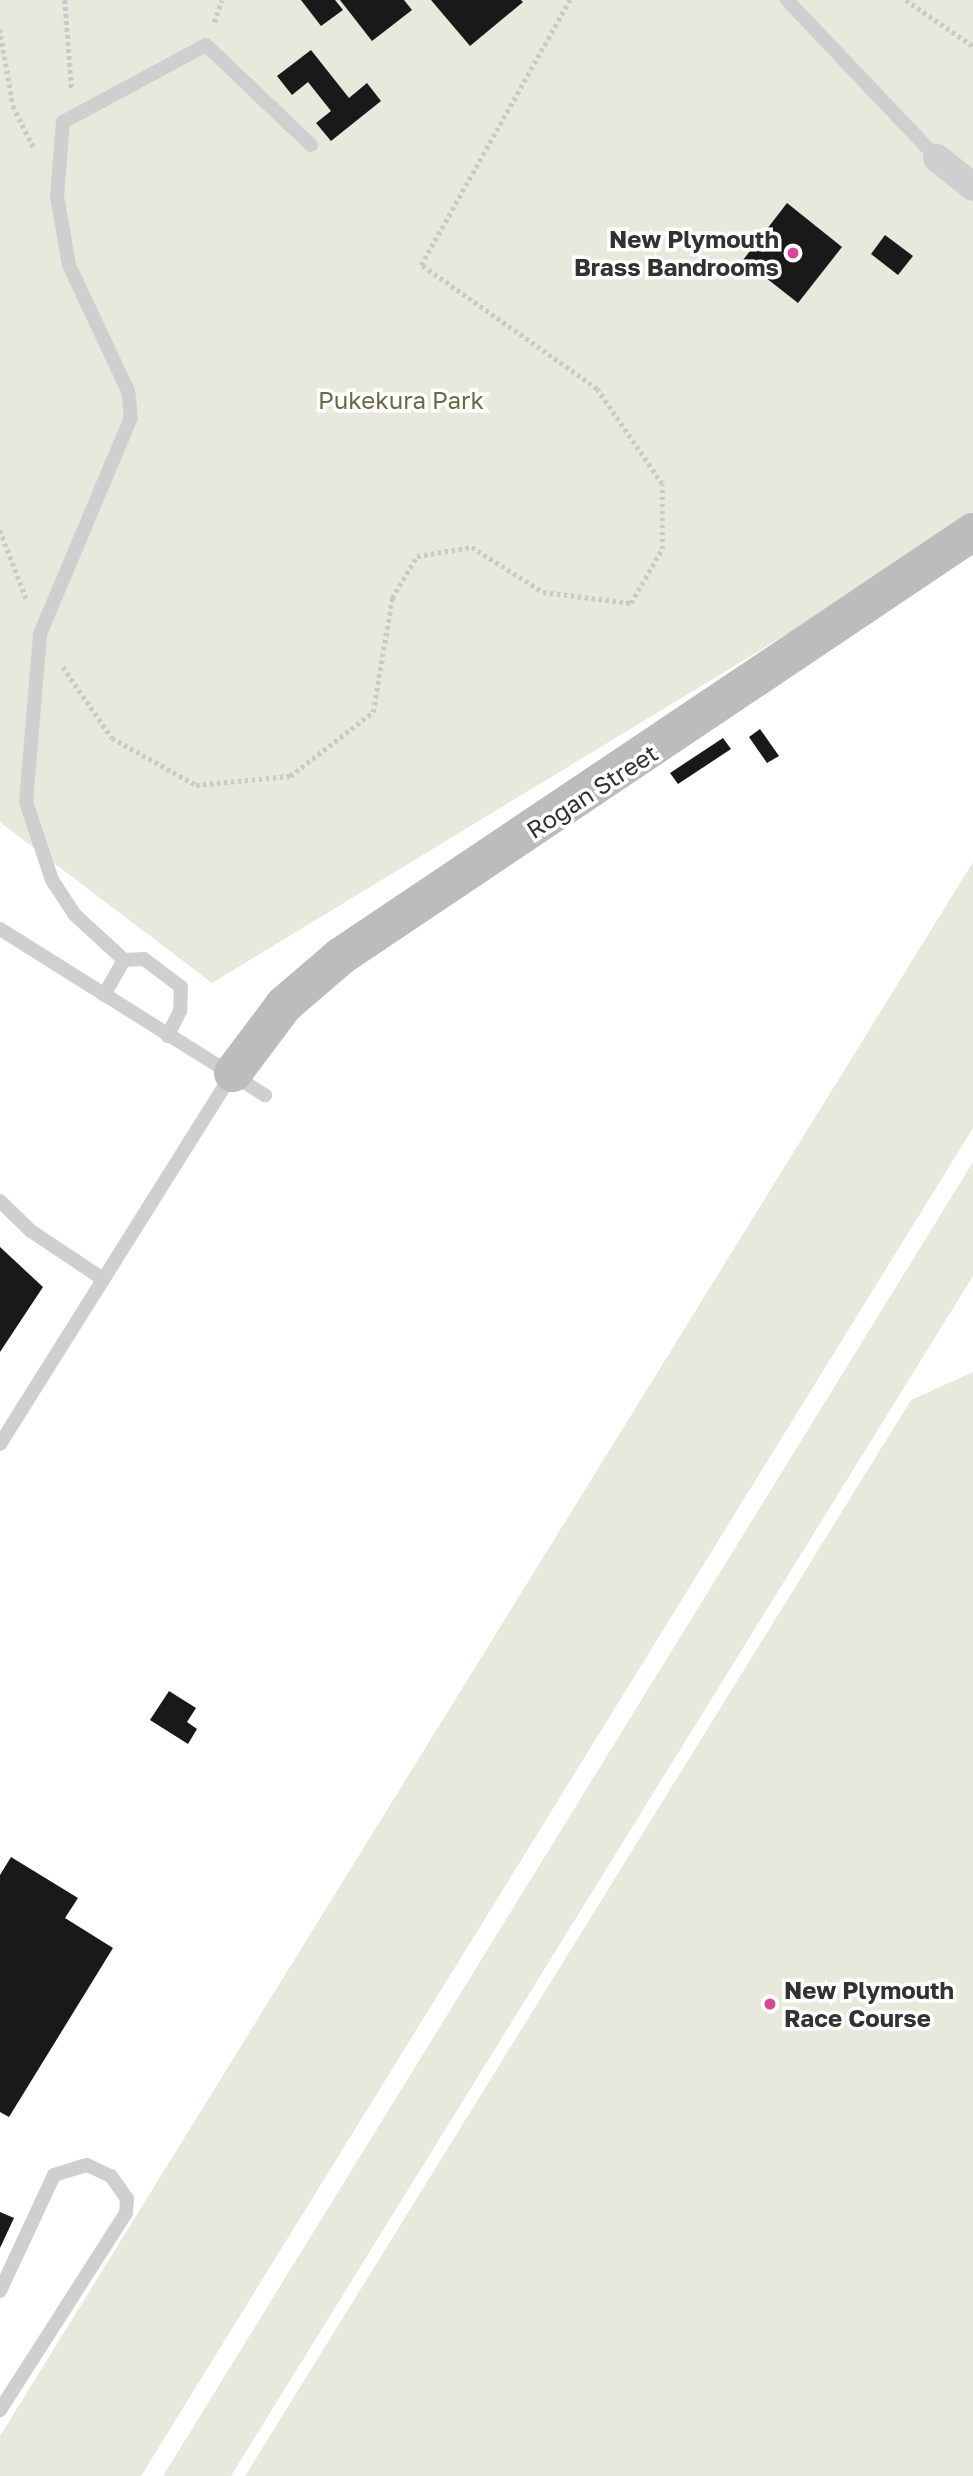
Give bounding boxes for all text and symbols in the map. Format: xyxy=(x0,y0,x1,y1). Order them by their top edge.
place label: New Plymouth Brass Bandrooms xyxy=(574,225,779,281)
marker: New Plymouth Brass Bandrooms xyxy=(785,245,801,261)
park label: Pukekura Park xyxy=(318,386,484,414)
street label: Rogan Street xyxy=(521,738,663,844)
place label: New Plymouth Race Course xyxy=(784,1976,954,2032)
marker: New Plymouth Race Course xyxy=(762,1996,778,2012)

